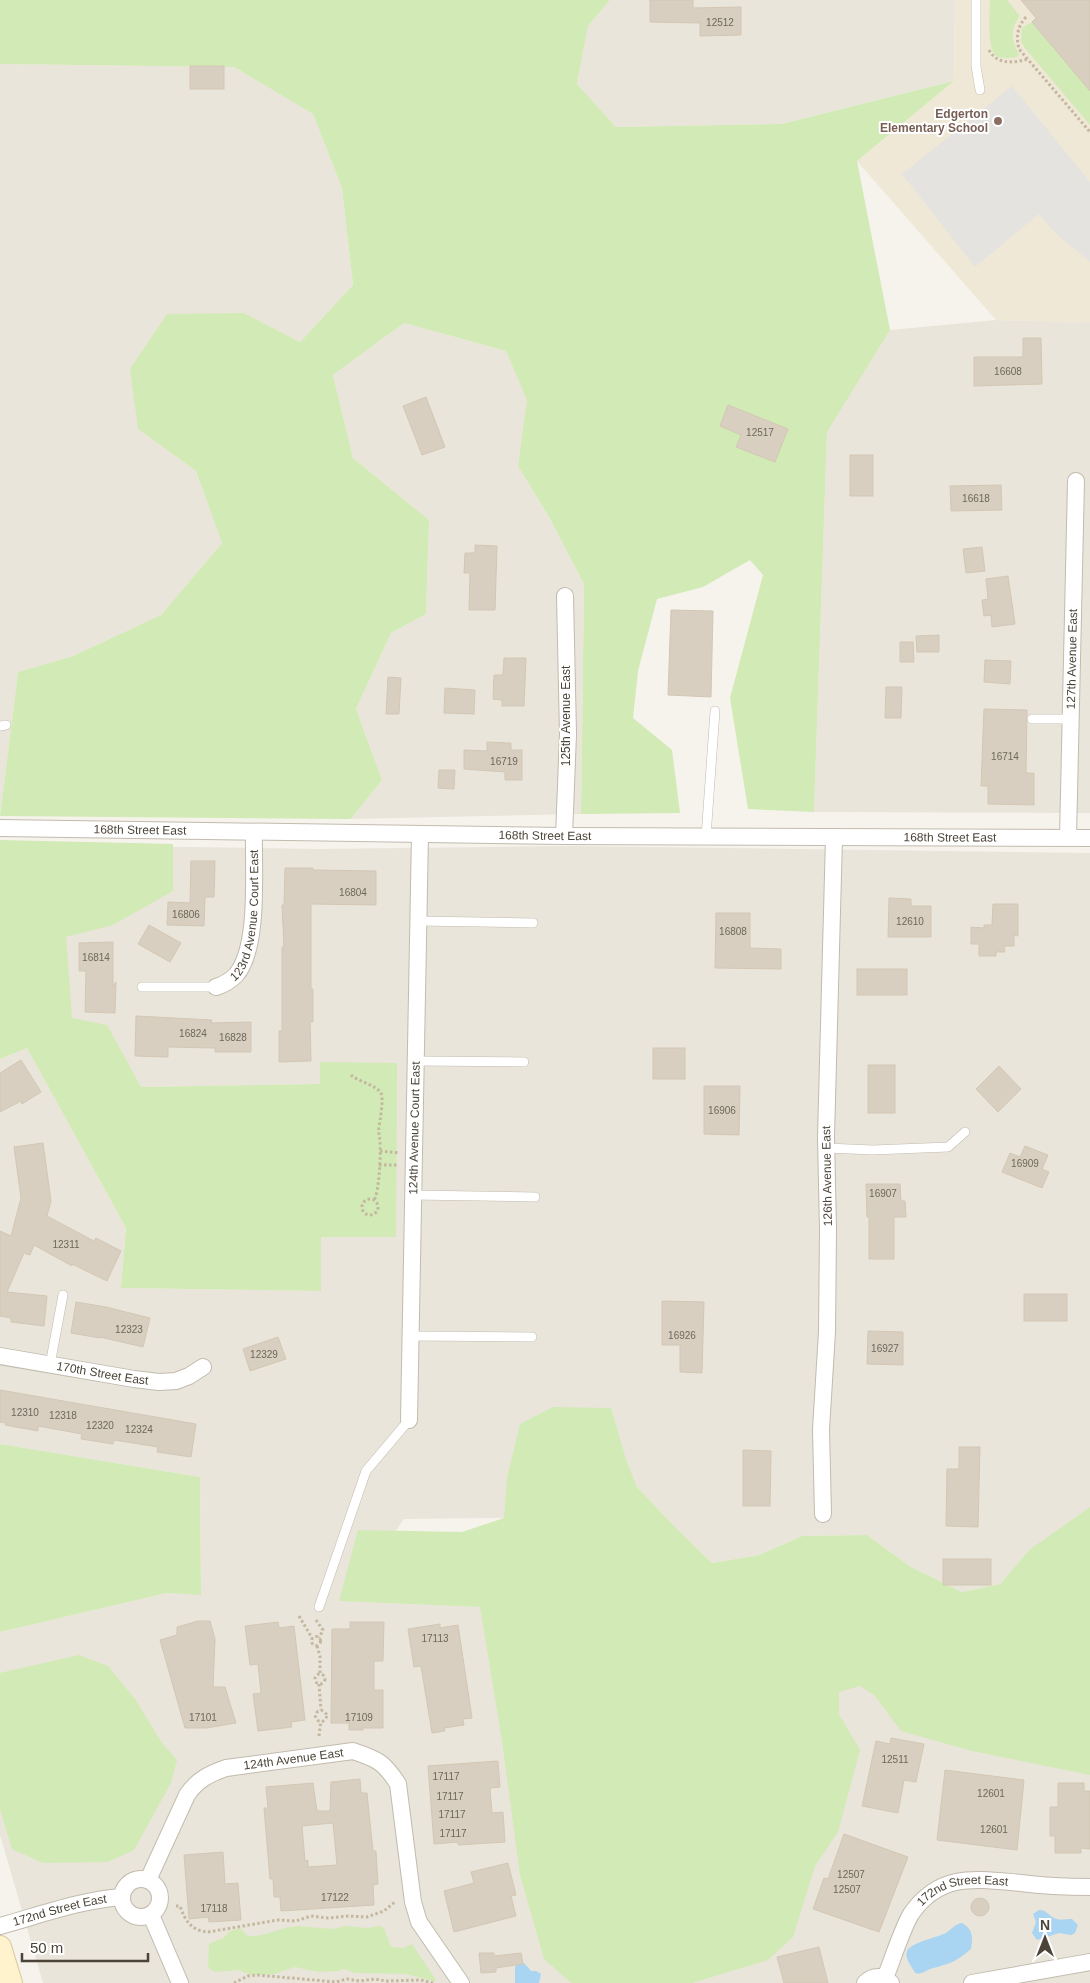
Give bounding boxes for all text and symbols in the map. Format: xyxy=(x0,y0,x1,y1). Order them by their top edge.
house number: 12512 xyxy=(706,17,734,28)
place label: Edgerton Elementary School xyxy=(880,107,988,135)
marker: Edgerton Elementary School xyxy=(992,115,1004,127)
house number: 16608 xyxy=(994,366,1022,377)
house number: 12517 xyxy=(746,427,774,438)
house number: 16618 xyxy=(962,493,990,504)
street label: 127th Avenue East xyxy=(1064,608,1080,710)
street label: 125th Avenue East xyxy=(559,665,573,766)
house number: 16714 xyxy=(991,751,1019,762)
house number: 16719 xyxy=(490,756,518,767)
street label: 168th Street East xyxy=(93,822,187,838)
street label: 168th Street East xyxy=(498,828,592,843)
street label: 168th Street East xyxy=(903,830,997,845)
street label: 123rd Avenue Court East xyxy=(227,849,261,984)
house number: 16804 xyxy=(339,887,367,898)
house number: 16806 xyxy=(172,909,200,920)
house number: 12610 xyxy=(896,916,924,927)
house number: 16808 xyxy=(719,926,747,937)
house number: 16814 xyxy=(82,952,110,963)
house number: 16824 xyxy=(179,1028,207,1039)
house number: 16828 xyxy=(219,1032,247,1043)
street label: 124th Avenue Court East xyxy=(406,1061,423,1195)
house number: 16906 xyxy=(708,1105,736,1116)
street label: 126th Avenue East xyxy=(819,1125,835,1226)
house number: 16909 xyxy=(1011,1158,1039,1169)
house number: 16907 xyxy=(869,1188,897,1199)
house number: 12311 xyxy=(52,1239,80,1250)
house number: 12323 xyxy=(115,1324,143,1335)
house number: 16926 xyxy=(668,1330,696,1341)
house number: 16927 xyxy=(871,1343,899,1354)
house number: 12329 xyxy=(250,1349,278,1360)
street label: 170th Street East xyxy=(56,1359,150,1388)
house number: 12310 xyxy=(11,1407,39,1418)
house number: 12318 xyxy=(49,1410,77,1421)
house number: 12320 xyxy=(86,1420,114,1431)
house number: 12324 xyxy=(125,1424,153,1435)
house number: 17113 xyxy=(421,1633,449,1644)
house number: 17101 xyxy=(189,1712,217,1723)
house number: 17109 xyxy=(345,1712,373,1723)
street label: 124th Avenue East xyxy=(243,1745,345,1773)
house number: 12511 xyxy=(881,1754,909,1765)
house number: 17117 xyxy=(432,1771,460,1782)
house number: 12601 xyxy=(977,1788,1005,1799)
house number: 17117 xyxy=(436,1791,464,1802)
house number: 17117 xyxy=(438,1809,466,1820)
house number: 12601 xyxy=(980,1824,1008,1835)
house number: 17117 xyxy=(439,1828,467,1839)
house number: 12507 xyxy=(837,1869,865,1880)
street label: 172nd Street East xyxy=(914,1873,1009,1909)
house number: 12507 xyxy=(833,1884,861,1895)
street label: 172nd Street East xyxy=(11,1892,108,1929)
house number: 17122 xyxy=(321,1892,349,1903)
house number: 17118 xyxy=(200,1903,228,1914)
north arrow xyxy=(1020,1913,1070,1963)
text: N xyxy=(1040,1917,1050,1933)
scale bar xyxy=(22,1930,149,1962)
text: 50 m xyxy=(30,1939,63,1956)

